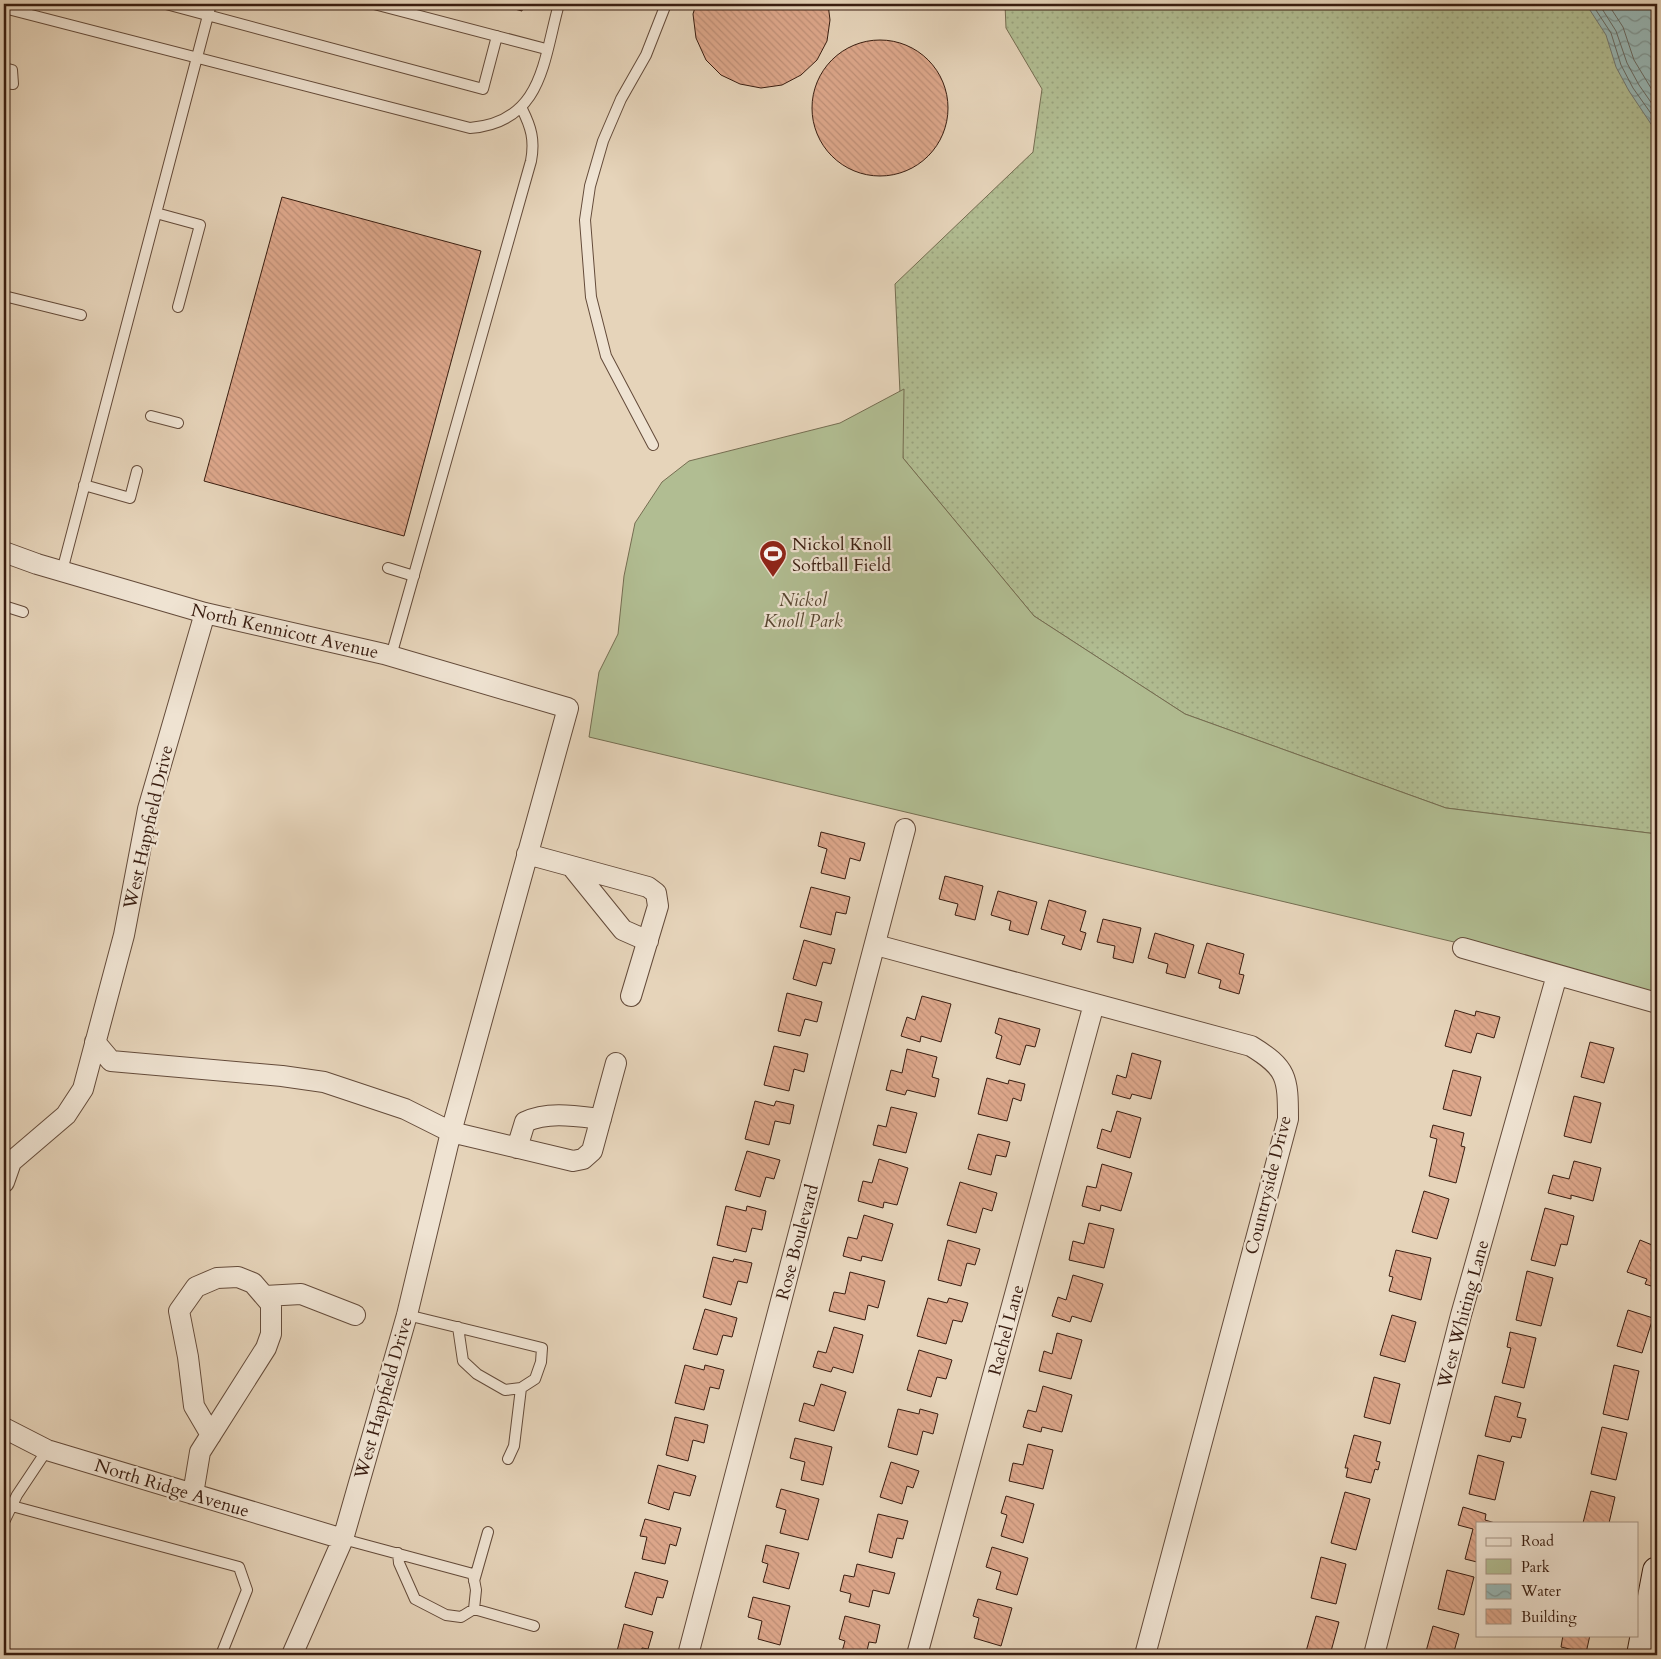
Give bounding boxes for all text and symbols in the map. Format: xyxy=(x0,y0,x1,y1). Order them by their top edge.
place label: Nickol Knoll Softball Field xyxy=(792,532,892,578)
sports icon: Nickol Knoll Softball Field xyxy=(758,539,788,578)
park label: Nickol Knoll Park xyxy=(763,588,843,634)
street label: North Kennicott Avenue xyxy=(189,598,381,665)
street label: West Happfield Drive xyxy=(117,743,179,912)
street label: Countryside Drive xyxy=(1239,1113,1298,1257)
street label: Rose Boulevard xyxy=(770,1181,825,1303)
street label: West Whiting Lane xyxy=(1431,1237,1495,1392)
street label: Rachel Lane xyxy=(982,1282,1031,1378)
street label: West Happfield Drive xyxy=(348,1314,419,1483)
street label: North Ridge Avenue xyxy=(91,1453,252,1524)
legend xyxy=(1476,1522,1638,1636)
text: Road xyxy=(1521,1531,1554,1551)
text: Park xyxy=(1521,1557,1550,1577)
text: Water xyxy=(1520,1581,1562,1601)
text: Building xyxy=(1521,1607,1577,1627)

